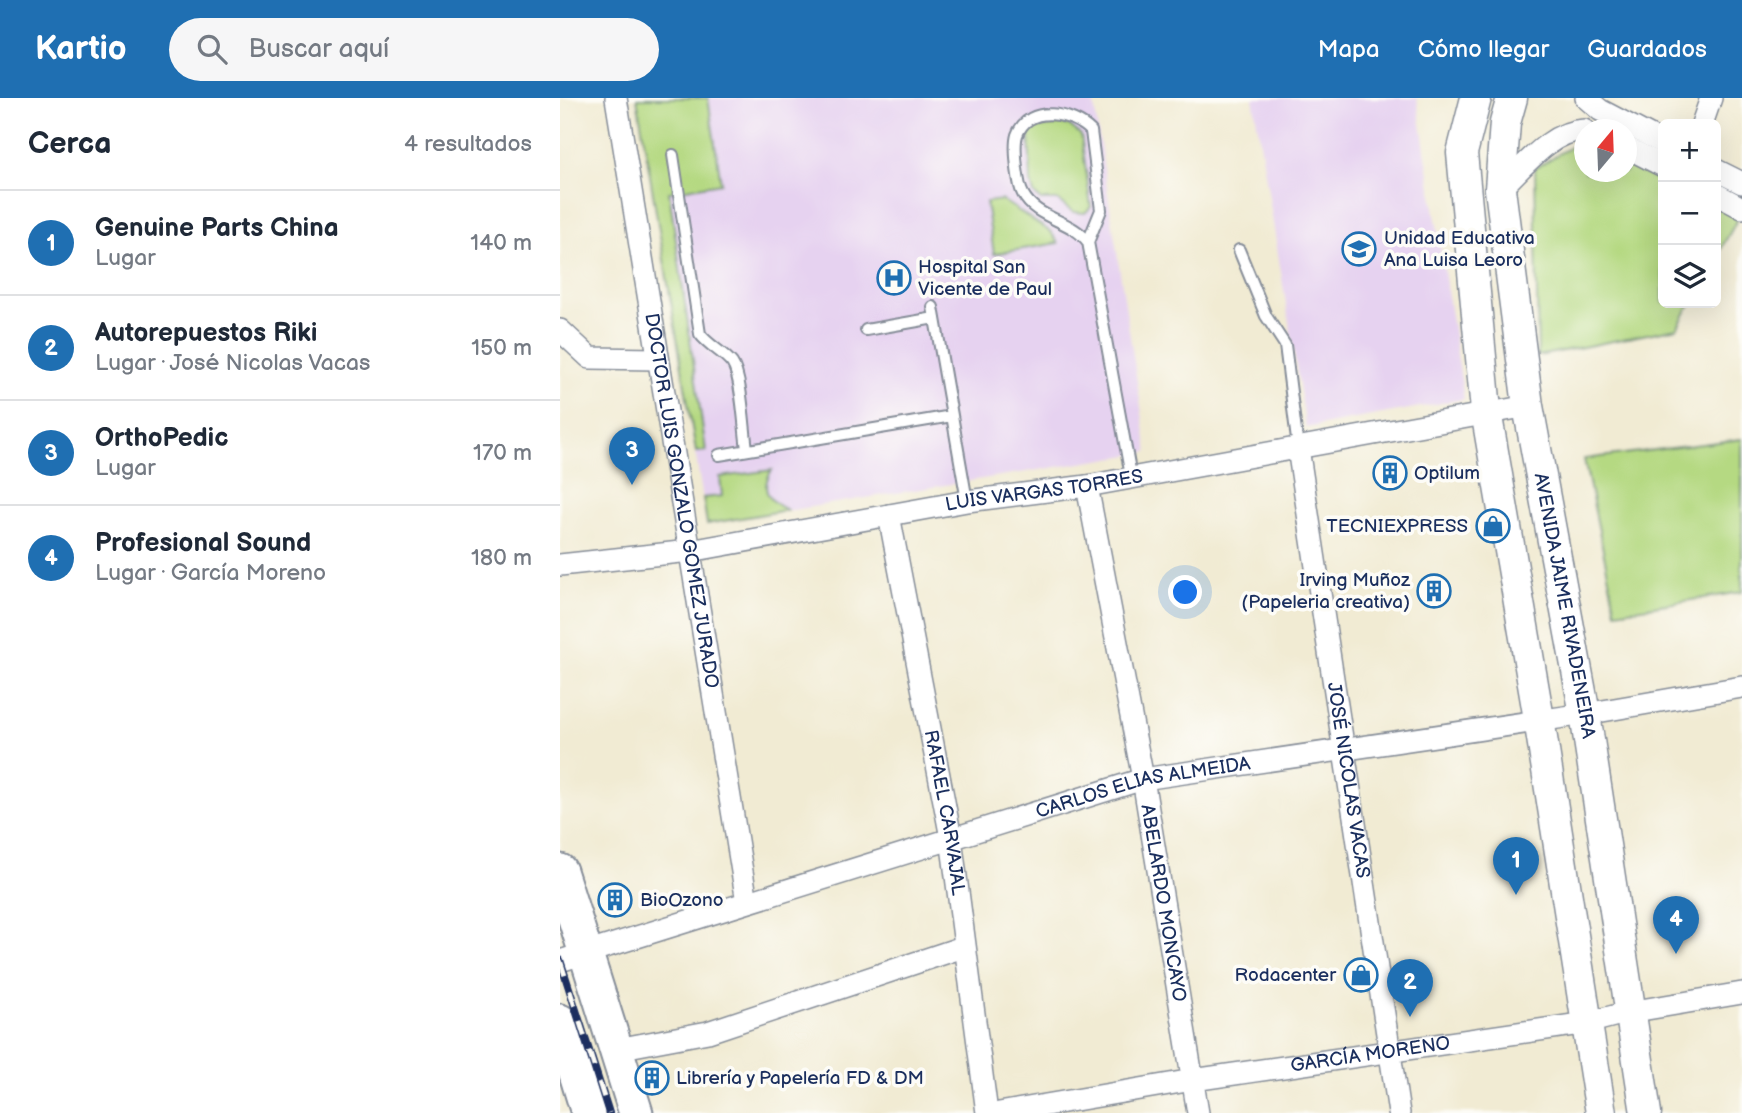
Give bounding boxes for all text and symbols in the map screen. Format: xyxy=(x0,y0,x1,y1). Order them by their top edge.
search box xyxy=(169,18,659,81)
text: Kartio xyxy=(35,29,127,69)
icon: search xyxy=(193,30,231,68)
text: Buscar aquí xyxy=(249,34,389,65)
text: Mapa xyxy=(1318,35,1380,64)
text: Cómo llegar xyxy=(1418,35,1549,64)
text: Guardados xyxy=(1587,35,1707,64)
north arrow xyxy=(1574,119,1637,182)
map controls xyxy=(1658,119,1721,308)
button: + xyxy=(1658,119,1721,182)
text: Cerca xyxy=(28,126,111,162)
text: 4 resultados xyxy=(404,130,532,158)
button: − xyxy=(1658,182,1721,245)
text: Genuine Parts China xyxy=(95,213,339,244)
place label: Unidad Educativa Ana Luisa Leoro xyxy=(1384,227,1535,272)
text: 1 xyxy=(46,229,56,257)
text: 140 m xyxy=(470,229,532,257)
school or university icon: Unidad Educativa Ana Luisa Leoro xyxy=(1340,230,1378,268)
text: Lugar xyxy=(95,244,156,272)
button: layers xyxy=(1658,245,1721,308)
place label: Hospital San Vicente de Paul xyxy=(918,256,1052,301)
hospital icon: Hospital San Vicente de Paul xyxy=(875,259,913,297)
street label: DOCTOR LUIS GONZALO GOMEZ JURADO xyxy=(640,312,723,690)
text: Autorepuestos Riki xyxy=(95,318,317,349)
text: 2 xyxy=(44,334,58,362)
text: 150 m xyxy=(471,334,532,362)
text: Lugar · José Nicolas Vacas xyxy=(95,349,370,377)
text: OrthoPedic xyxy=(95,423,228,454)
pin: 3 xyxy=(609,427,655,485)
text: 3 xyxy=(44,439,58,467)
text: 170 m xyxy=(473,439,532,467)
text: Lugar xyxy=(95,454,156,482)
building icon: Optilum xyxy=(1371,454,1409,492)
place label: Optilum xyxy=(1414,462,1480,485)
street label: LUIS VARGAS TORRES xyxy=(943,465,1145,516)
street label: AVENIDA JAIME RIVADENEIRA xyxy=(1529,471,1600,740)
shop icon: TECNIEXPRESS xyxy=(1474,507,1512,545)
place label: TECNIEXPRESS xyxy=(1326,515,1468,538)
text: Profesional Sound xyxy=(95,528,311,559)
text: 4 xyxy=(44,544,58,572)
text: 180 m xyxy=(471,544,532,572)
text: Lugar · García Moreno xyxy=(95,559,326,587)
place label: Irving Muñoz (Papeleria creativa) xyxy=(1241,569,1411,614)
building icon: Irving Muñoz (Papeleria creativa) xyxy=(1415,572,1453,610)
your location xyxy=(1168,575,1202,609)
street label: JOSÉ NICOLAS VACAS xyxy=(1322,681,1375,880)
street label: RAFAEL CARVAJAL xyxy=(919,728,970,897)
street label: CARLOS ELIAS ALMEIDA xyxy=(1033,752,1252,823)
street label: ABELARDO MONCAYO xyxy=(1136,803,1191,1003)
pin: 1 xyxy=(1493,837,1539,895)
building icon: BioOzono xyxy=(596,881,634,919)
place label: BioOzono xyxy=(640,889,724,912)
pin: 4 xyxy=(1653,896,1699,954)
shop icon: Rodacenter xyxy=(1342,956,1380,994)
pin: 2 xyxy=(1387,959,1433,1017)
place label: Rodacenter xyxy=(1235,964,1337,987)
street label: GARCÍA MORENO xyxy=(1289,1031,1452,1077)
building icon: Librería y Papelería FD & DM xyxy=(633,1059,671,1097)
place label: Librería y Papelería FD & DM xyxy=(676,1067,924,1090)

